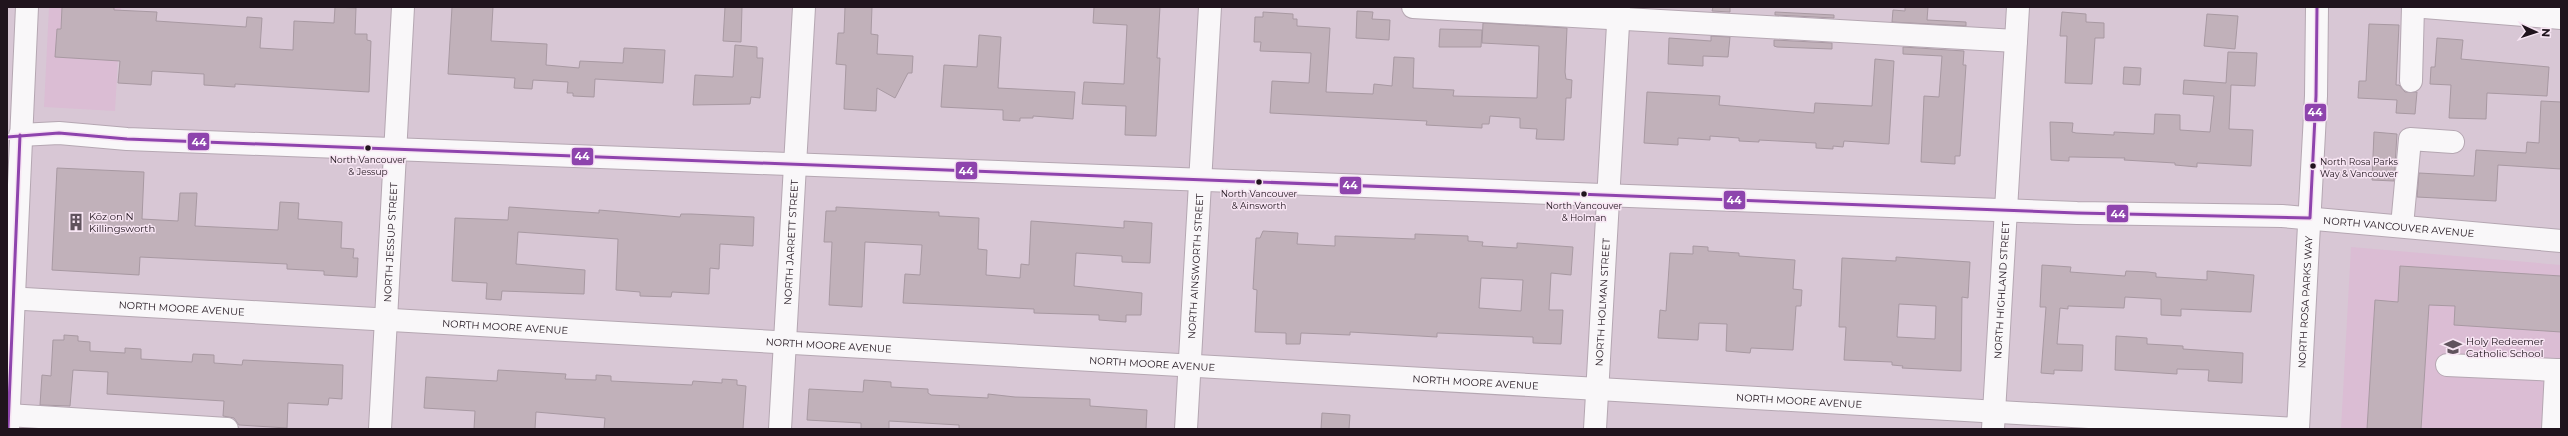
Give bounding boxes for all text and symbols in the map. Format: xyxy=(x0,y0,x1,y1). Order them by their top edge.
north arrow xyxy=(2516,12,2556,52)
text: N xyxy=(2539,28,2553,37)
line badge: 44 xyxy=(2304,103,2327,122)
text: 44 xyxy=(2307,105,2323,119)
line badge: 44 xyxy=(187,132,210,151)
text: 44 xyxy=(191,135,207,149)
marker: North Vancouver & Jessup xyxy=(363,143,373,153)
line badge: 44 xyxy=(571,147,594,166)
text: 44 xyxy=(574,149,590,163)
place label: North Vancouver & Jessup xyxy=(330,154,407,177)
place label: North Rosa Parks Way & Vancouver xyxy=(2320,156,2398,179)
line badge: 44 xyxy=(955,161,978,180)
marker: North Rosa Parks Way & Vancouver xyxy=(2308,161,2318,171)
text: 44 xyxy=(958,164,974,178)
line badge: 44 xyxy=(1339,176,1362,195)
marker: North Vancouver & Ainsworth xyxy=(1254,177,1264,187)
text: 44 xyxy=(1342,178,1358,192)
street label: NORTH JARRETT STREET xyxy=(781,179,801,306)
street label: NORTH JESSUP STREET xyxy=(381,182,400,303)
place label: North Vancouver & Ainsworth xyxy=(1221,188,1298,211)
marker: North Vancouver & Holman xyxy=(1579,189,1589,199)
line badge: 44 xyxy=(1723,190,1746,210)
street label: NORTH AINSWORTH STREET xyxy=(1185,193,1206,339)
text: 44 xyxy=(1726,193,1742,207)
place label: North Vancouver & Holman xyxy=(1546,200,1623,223)
line badge: 44 xyxy=(2106,204,2129,223)
text: 44 xyxy=(2110,207,2126,221)
place label: Kōz on N Killingsworth xyxy=(89,210,155,235)
building icon: Kōz on N Killingsworth xyxy=(66,212,86,232)
street label: NORTH VANCOUVER AVENUE xyxy=(2323,214,2475,240)
street label: NORTH HIGHLAND STREET xyxy=(1991,221,2012,359)
street label: NORTH ROSA PARKS WAY xyxy=(2295,235,2315,369)
street label: NORTH HOLMAN STREET xyxy=(1593,238,1613,367)
street label: NORTH MOORE AVENUE xyxy=(118,298,245,319)
street label: NORTH MOORE AVENUE xyxy=(442,317,569,337)
street label: NORTH MOORE AVENUE xyxy=(765,335,892,356)
place label: Holy Redeemer Catholic School xyxy=(2466,335,2544,360)
school or university icon: Holy Redeemer Catholic School xyxy=(2443,337,2463,357)
street label: NORTH MOORE AVENUE xyxy=(1089,354,1216,374)
street label: NORTH MOORE AVENUE xyxy=(1412,372,1539,393)
street label: NORTH MOORE AVENUE xyxy=(1736,391,1863,411)

